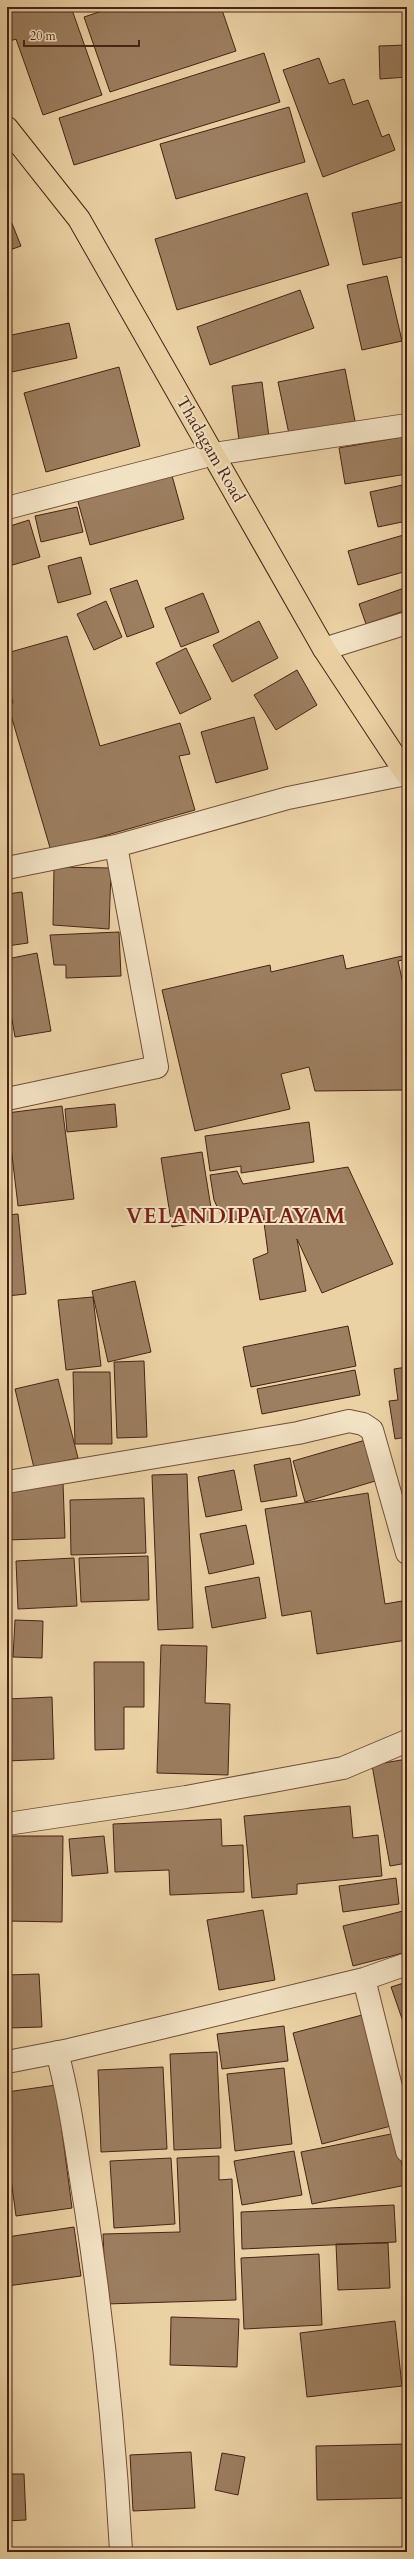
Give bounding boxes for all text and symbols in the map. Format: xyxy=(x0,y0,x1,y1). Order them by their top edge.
scale bar xyxy=(24,22,139,48)
text: 20 m xyxy=(30,28,57,44)
street label: Thadagam Road xyxy=(171,392,250,506)
district label: VELANDIPALAYAM xyxy=(126,1202,346,1231)

